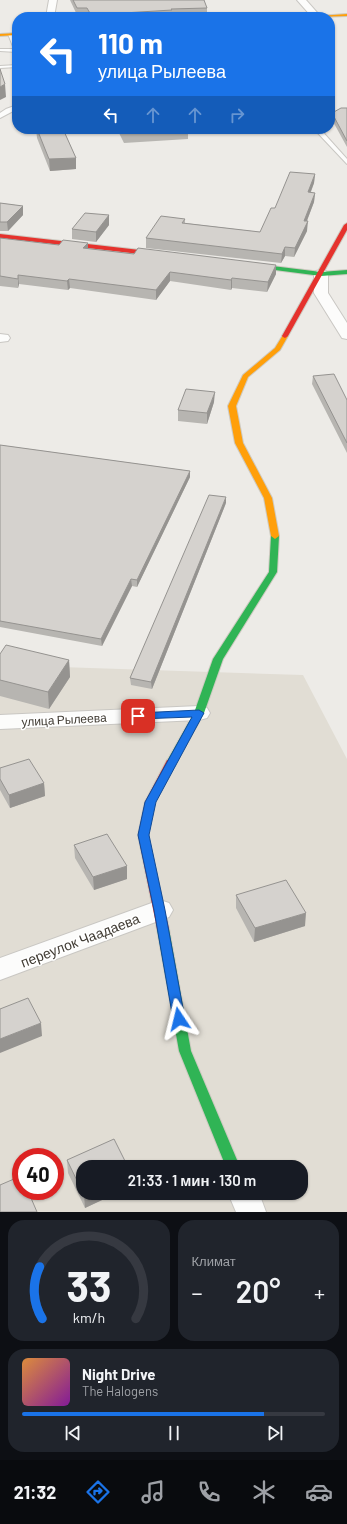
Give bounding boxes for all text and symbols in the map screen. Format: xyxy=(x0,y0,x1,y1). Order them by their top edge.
text: 110 m xyxy=(98,26,163,60)
icon: left xyxy=(32,28,84,80)
text: улица Рылеева xyxy=(98,60,226,82)
icon: left xyxy=(100,104,122,126)
icon: ahead xyxy=(142,104,164,126)
icon: ahead xyxy=(184,104,206,126)
icon: right xyxy=(226,104,248,126)
pin xyxy=(121,699,155,733)
icon: arrive xyxy=(127,705,149,727)
street label: улица Рылеева xyxy=(21,710,107,729)
street label: переулок Чаадаева xyxy=(18,909,142,971)
position arrow xyxy=(158,998,200,1040)
speed limit sign: 40 xyxy=(12,1148,64,1200)
text: 21:33 · 1 мин · 130 m xyxy=(128,1171,256,1189)
text: Климат xyxy=(192,1253,236,1269)
text: 33 xyxy=(66,1259,111,1309)
text: 20° xyxy=(236,1273,281,1309)
text: − xyxy=(192,1279,203,1305)
text: + xyxy=(314,1279,325,1305)
text: km/h xyxy=(73,1308,105,1325)
text: Night Drive xyxy=(82,1365,155,1383)
text: The Halogens xyxy=(82,1383,158,1399)
icon: previous xyxy=(62,1422,84,1444)
icon: pause xyxy=(163,1422,185,1444)
icon: next xyxy=(264,1422,286,1444)
icon: directions xyxy=(84,1478,112,1506)
icon: music xyxy=(139,1478,167,1506)
icon: phone xyxy=(195,1478,223,1506)
icon: climate xyxy=(250,1478,278,1506)
icon: car xyxy=(305,1478,333,1506)
text: 21:32 xyxy=(14,1481,56,1503)

